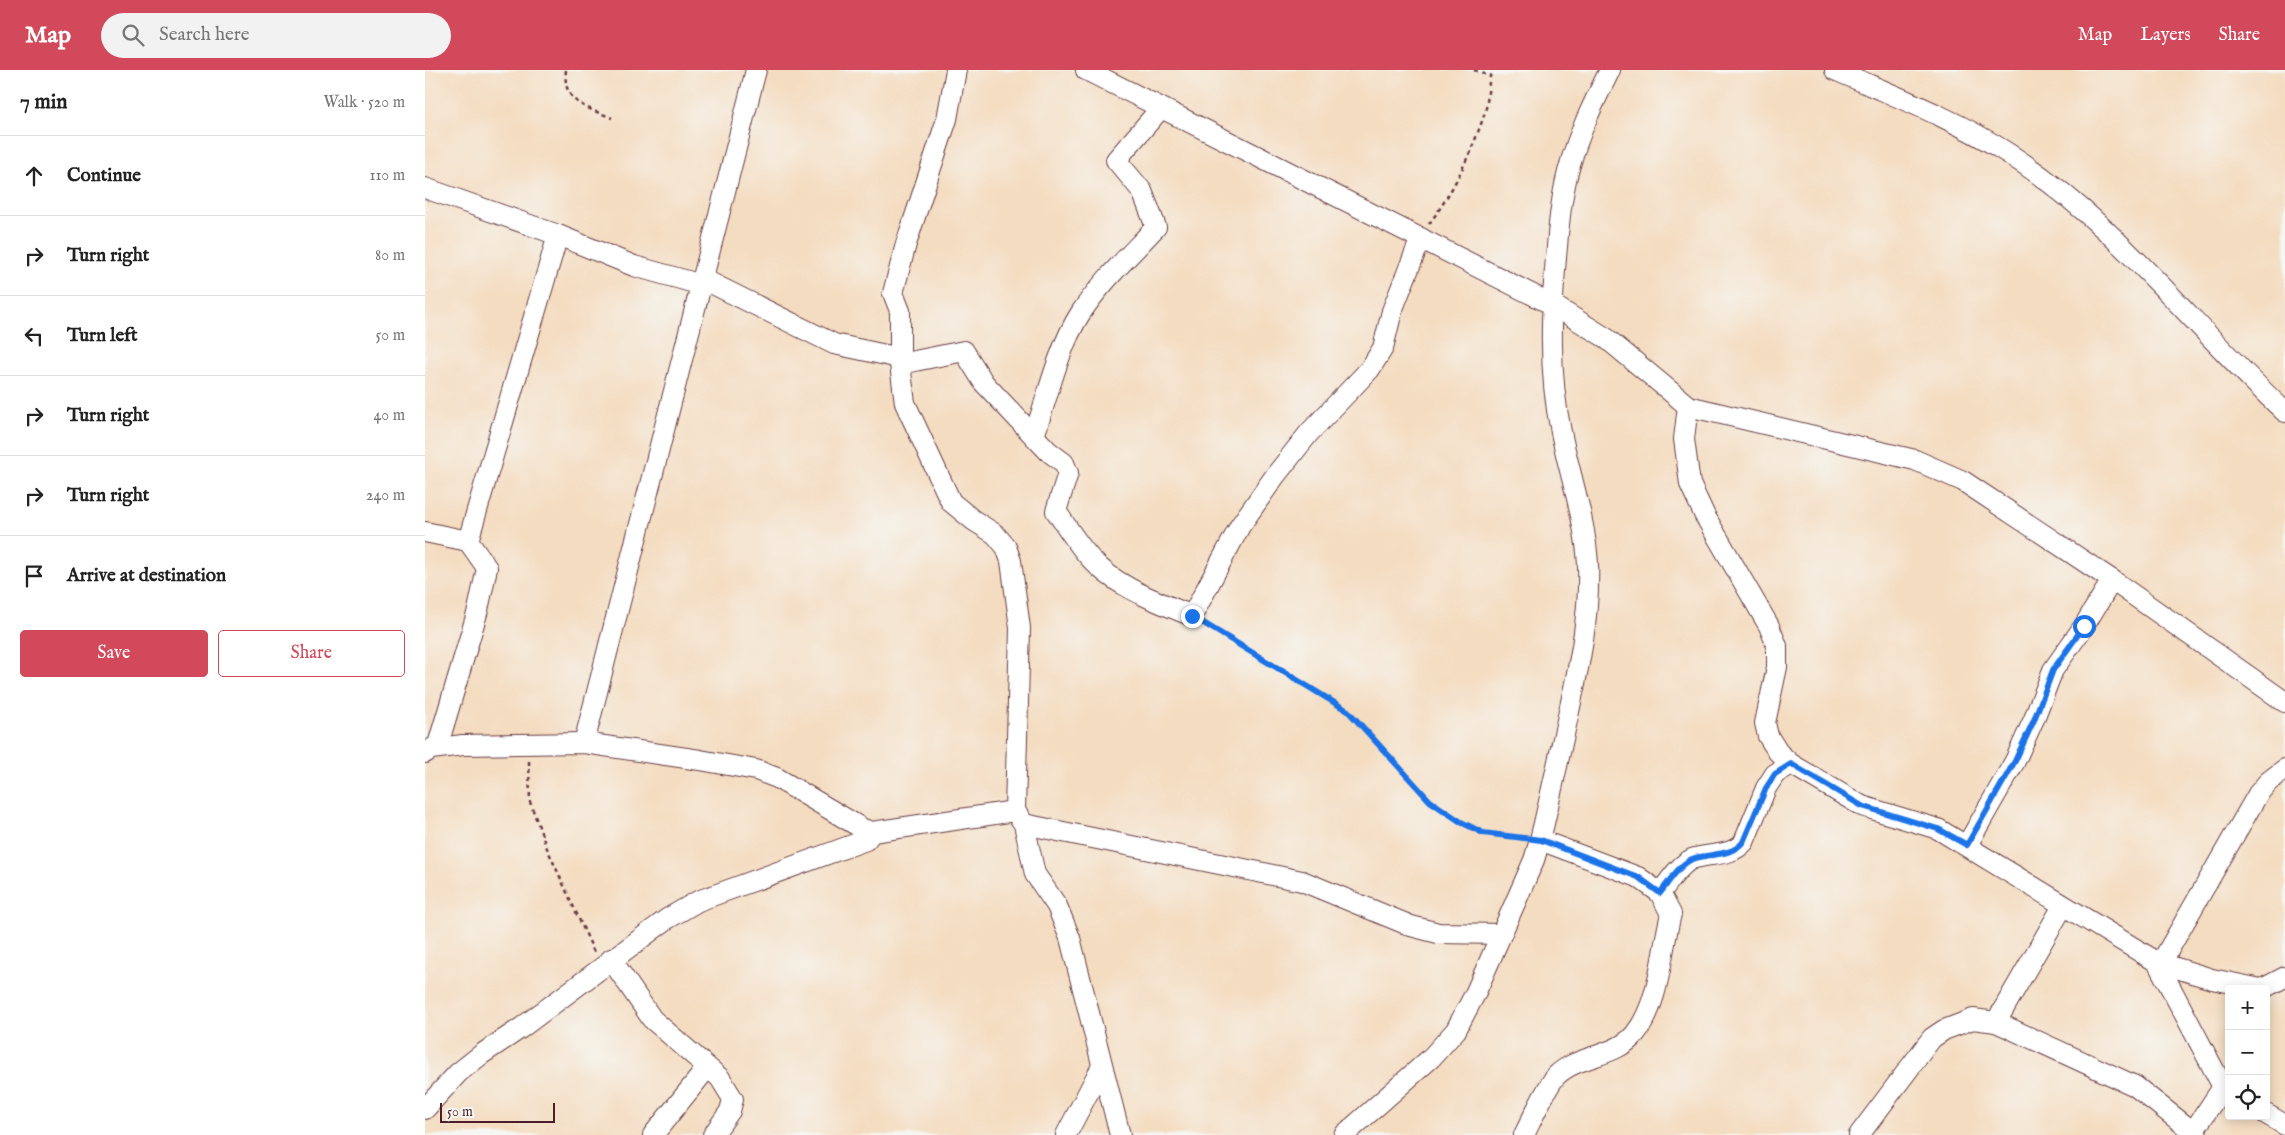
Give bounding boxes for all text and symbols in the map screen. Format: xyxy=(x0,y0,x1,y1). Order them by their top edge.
search box xyxy=(101,13,451,58)
text: Map xyxy=(25,20,71,51)
icon: search xyxy=(119,21,147,49)
text: Search here xyxy=(159,23,250,47)
text: Map xyxy=(2078,24,2112,47)
text: Layers xyxy=(2140,24,2191,47)
text: Share xyxy=(2219,24,2260,47)
text: 7 min xyxy=(20,89,67,116)
text: Walk · 520 m xyxy=(323,93,405,113)
icon: ahead xyxy=(20,162,48,190)
text: Continue xyxy=(67,164,141,188)
text: 110 m xyxy=(369,166,405,186)
icon: right xyxy=(20,242,48,270)
text: Turn right xyxy=(67,244,149,268)
text: 80 m xyxy=(375,246,405,266)
icon: left xyxy=(20,322,48,350)
text: Turn left xyxy=(67,324,138,348)
text: 50 m xyxy=(376,326,405,346)
icon: right xyxy=(20,402,48,430)
text: Turn right xyxy=(67,404,149,428)
text: 40 m xyxy=(373,406,405,426)
icon: right xyxy=(20,482,48,510)
text: Turn right xyxy=(67,484,149,508)
text: 240 m xyxy=(366,486,405,506)
icon: arrive xyxy=(20,562,48,590)
text: Arrive at destination xyxy=(67,564,226,588)
route end xyxy=(1181,605,1204,628)
route start xyxy=(2073,615,2096,638)
button: Save xyxy=(20,630,208,677)
button: Share xyxy=(218,630,405,677)
map controls xyxy=(2225,985,2270,1120)
button: + xyxy=(2225,985,2270,1030)
button: − xyxy=(2225,1030,2270,1075)
button: locate xyxy=(2225,1075,2270,1120)
scale bar xyxy=(440,1100,555,1123)
text: 50 m xyxy=(447,1103,473,1121)

